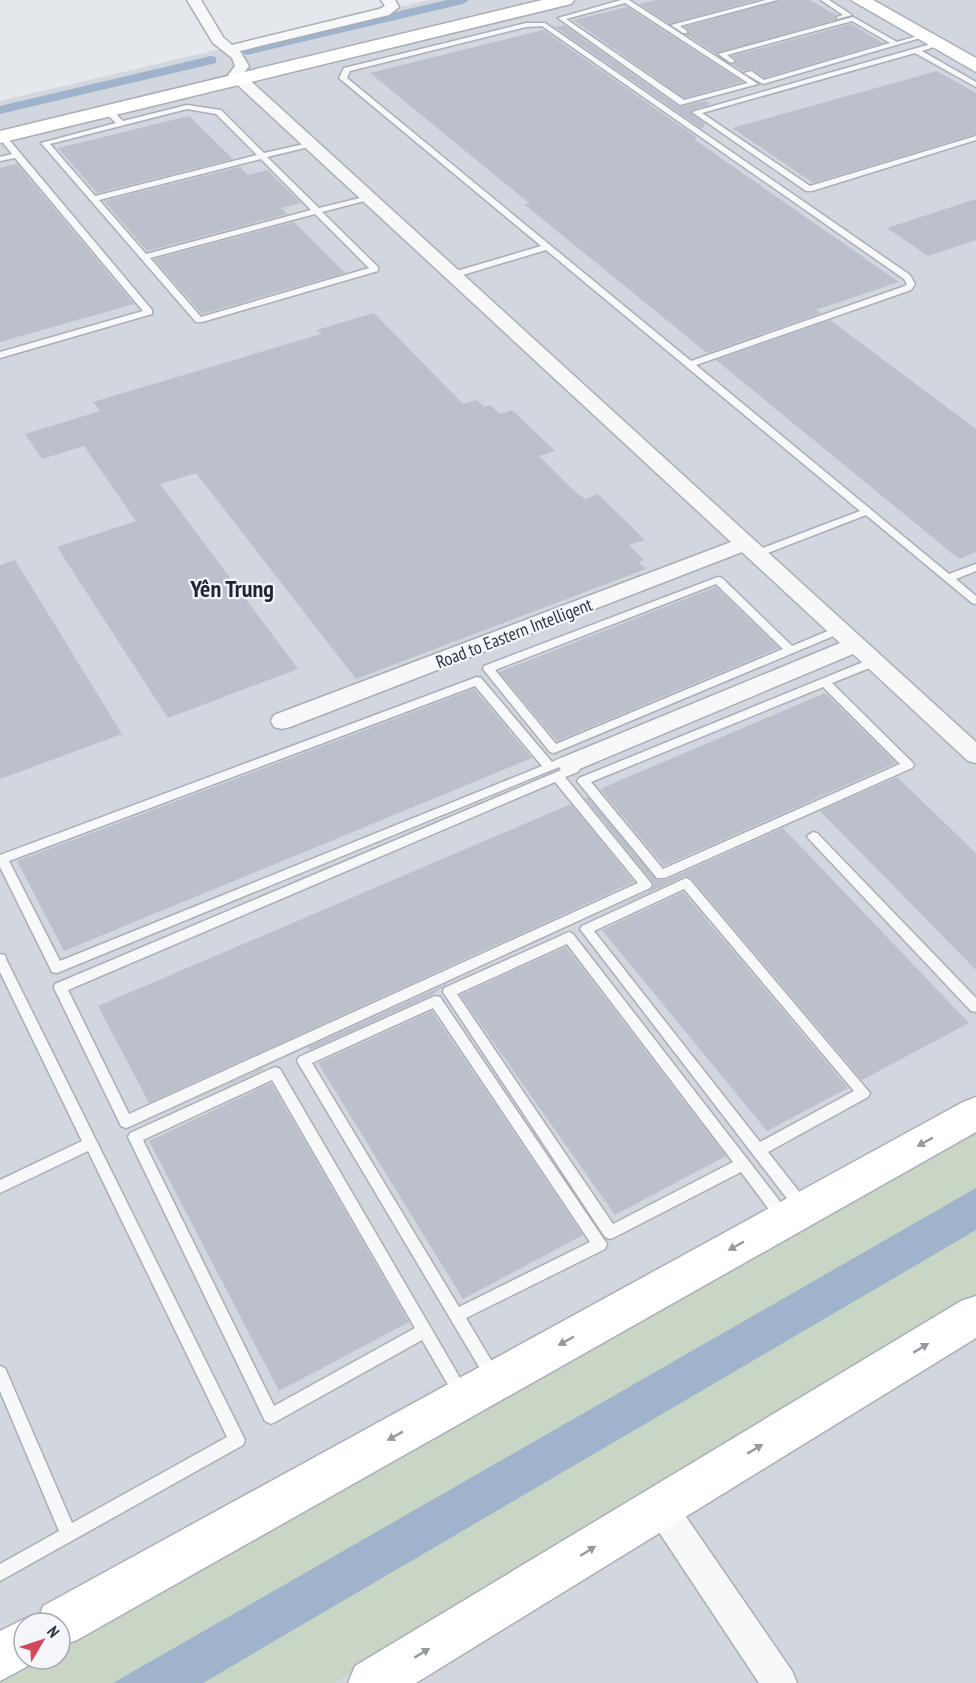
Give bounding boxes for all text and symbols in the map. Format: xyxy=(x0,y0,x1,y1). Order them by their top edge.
district label: Yên Trung xyxy=(189,573,274,604)
street label: Road to Eastern Intelligent xyxy=(433,593,595,673)
one-way arrow xyxy=(917,1136,933,1147)
one-way arrow xyxy=(727,1241,744,1251)
one-way arrow xyxy=(558,1336,574,1347)
one-way arrow xyxy=(913,1343,929,1354)
one-way arrow xyxy=(387,1431,404,1441)
one-way arrow xyxy=(747,1444,763,1455)
one-way arrow xyxy=(580,1545,596,1556)
north arrow xyxy=(12,1611,72,1671)
text: N xyxy=(43,1622,64,1641)
one-way arrow xyxy=(414,1647,430,1658)

